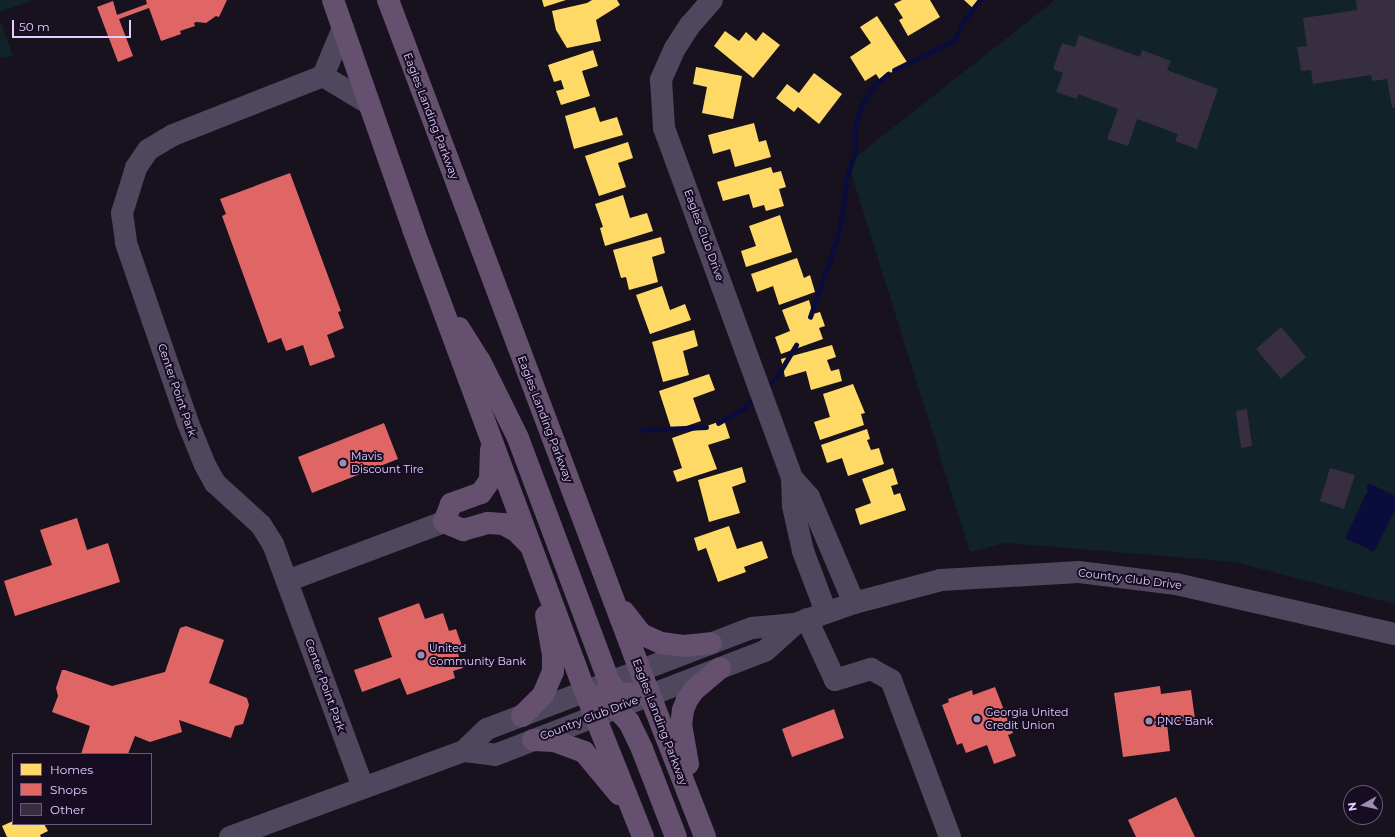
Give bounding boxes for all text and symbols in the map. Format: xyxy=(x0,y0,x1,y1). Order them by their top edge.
scale bar xyxy=(14,12,133,38)
text: 50 m xyxy=(19,19,50,34)
street label: Eagles Landing Parkway xyxy=(401,51,461,181)
street label: Eagles Club Drive xyxy=(681,187,727,283)
street label: Center Point Park xyxy=(155,342,199,438)
street label: Eagles Landing Parkway xyxy=(515,354,575,484)
place label: Mavis Discount Tire xyxy=(351,450,424,476)
marker: Mavis Discount Tire xyxy=(338,458,348,468)
street label: Country Club Drive xyxy=(1077,566,1183,592)
street label: Center Point Park xyxy=(302,637,348,733)
place label: United Community Bank xyxy=(429,642,526,668)
marker: United Community Bank xyxy=(416,650,426,660)
street label: Eagles Landing Parkway xyxy=(630,657,690,787)
street label: Country Club Drive xyxy=(538,693,640,743)
place label: Georgia United Credit Union xyxy=(985,706,1069,732)
marker: Georgia United Credit Union xyxy=(972,714,982,724)
place label: PNC Bank xyxy=(1157,714,1213,728)
marker: PNC Bank xyxy=(1144,716,1154,726)
legend xyxy=(12,753,152,825)
text: Homes xyxy=(50,762,93,777)
text: Shops xyxy=(50,782,87,797)
north arrow xyxy=(1343,785,1383,825)
text: N xyxy=(1345,801,1360,812)
text: Other xyxy=(50,802,85,817)

